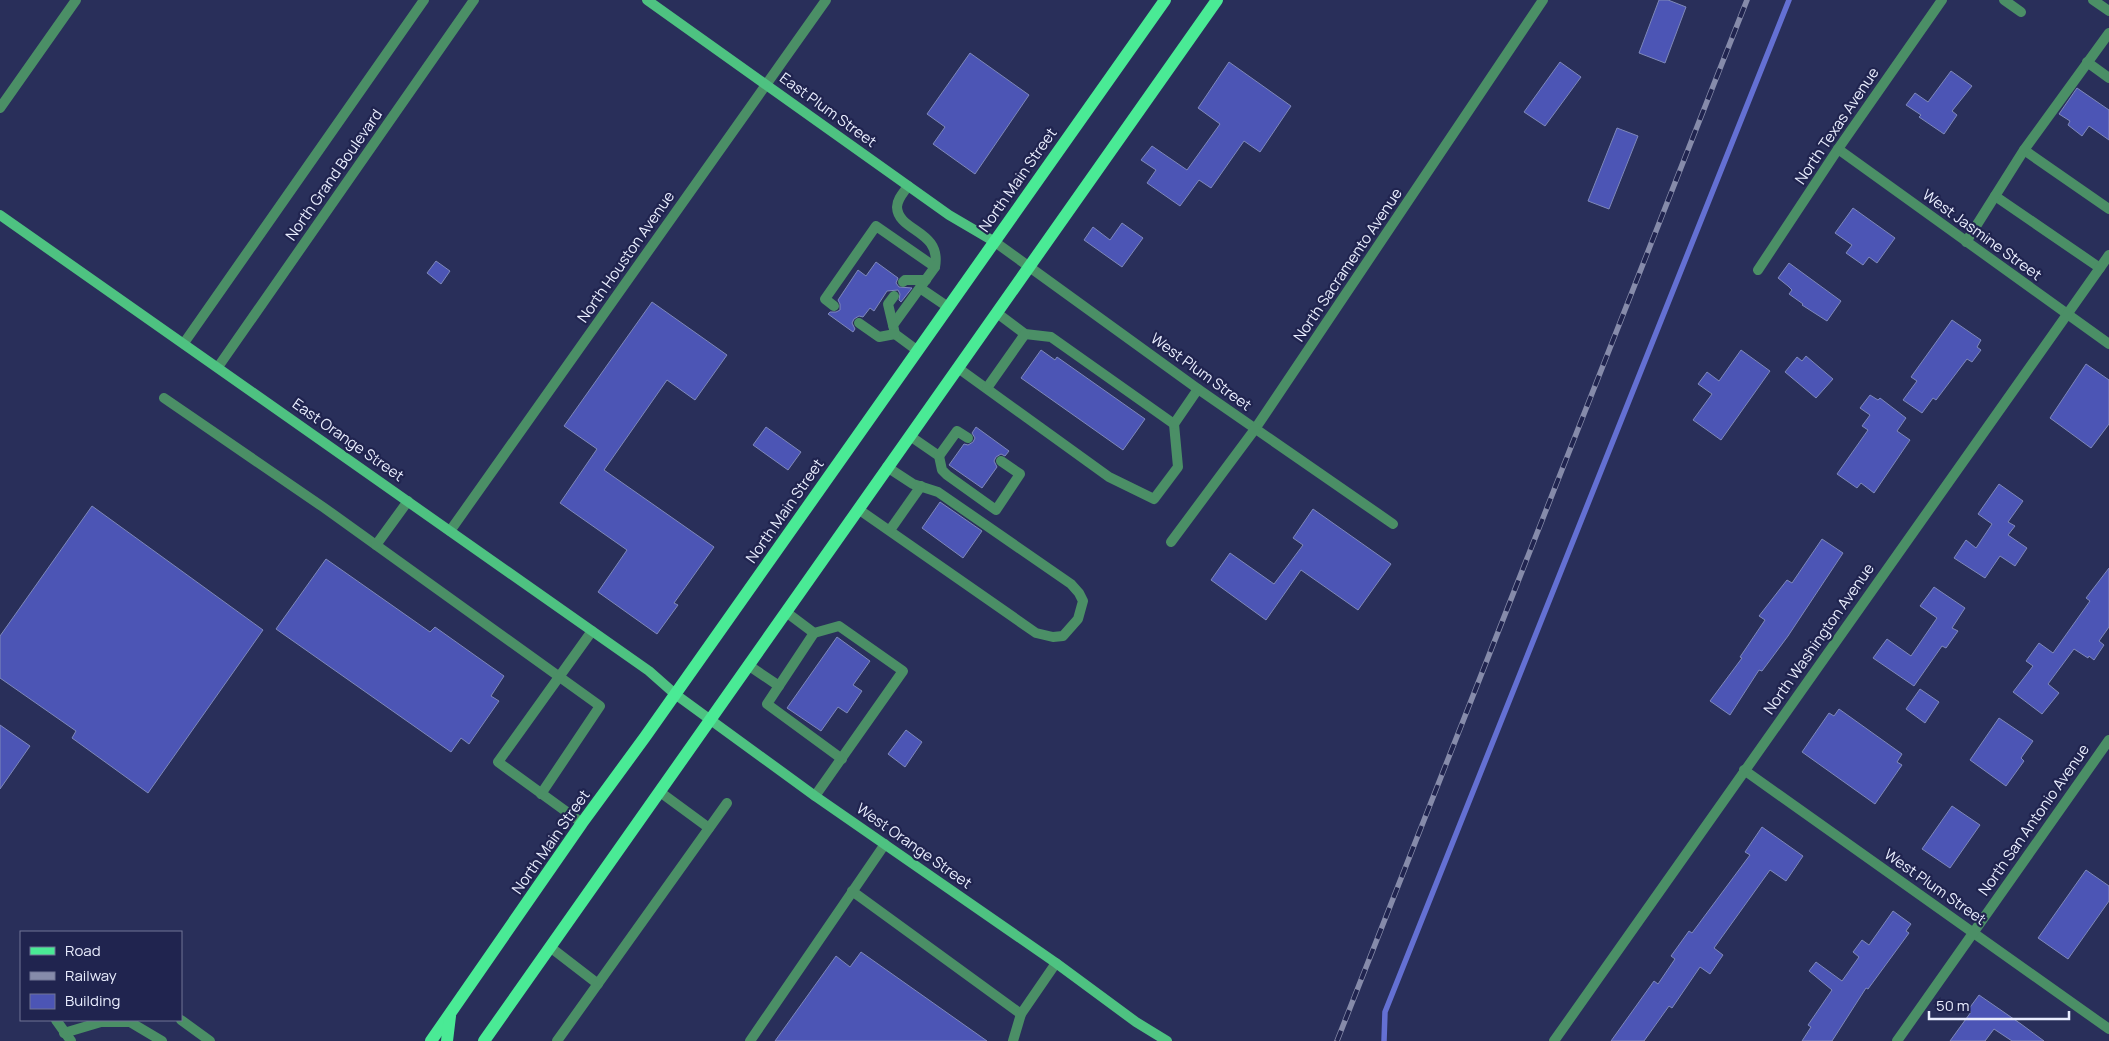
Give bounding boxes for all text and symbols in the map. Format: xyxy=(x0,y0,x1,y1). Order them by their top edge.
street label: North Texas Avenue xyxy=(1790,63,1884,188)
street label: East Plum Street xyxy=(776,67,881,152)
street label: North Grand Boulevard xyxy=(280,105,387,245)
street label: North Main Street xyxy=(974,123,1061,236)
street label: North Sacramento Avenue xyxy=(1288,184,1407,346)
street label: West Jasmine Street xyxy=(1918,184,2046,285)
street label: North Houston Avenue xyxy=(572,187,679,327)
street label: West Plum Street xyxy=(1147,328,1256,415)
street label: East Orange Street xyxy=(288,393,408,486)
street label: North Main Street xyxy=(741,454,828,567)
street label: North Washington Avenue xyxy=(1758,559,1879,718)
street label: North San Antonio Avenue xyxy=(1973,740,2094,900)
street label: North Main Street xyxy=(507,785,594,898)
street label: West Orange Street xyxy=(852,798,976,893)
street label: West Plum Street xyxy=(1880,844,1990,930)
legend xyxy=(20,931,182,1021)
text: Road xyxy=(65,940,101,961)
text: Railway xyxy=(65,965,117,986)
scale bar xyxy=(1929,988,2069,1020)
text: Building xyxy=(65,990,120,1011)
text: 50 m xyxy=(1936,995,1970,1016)

